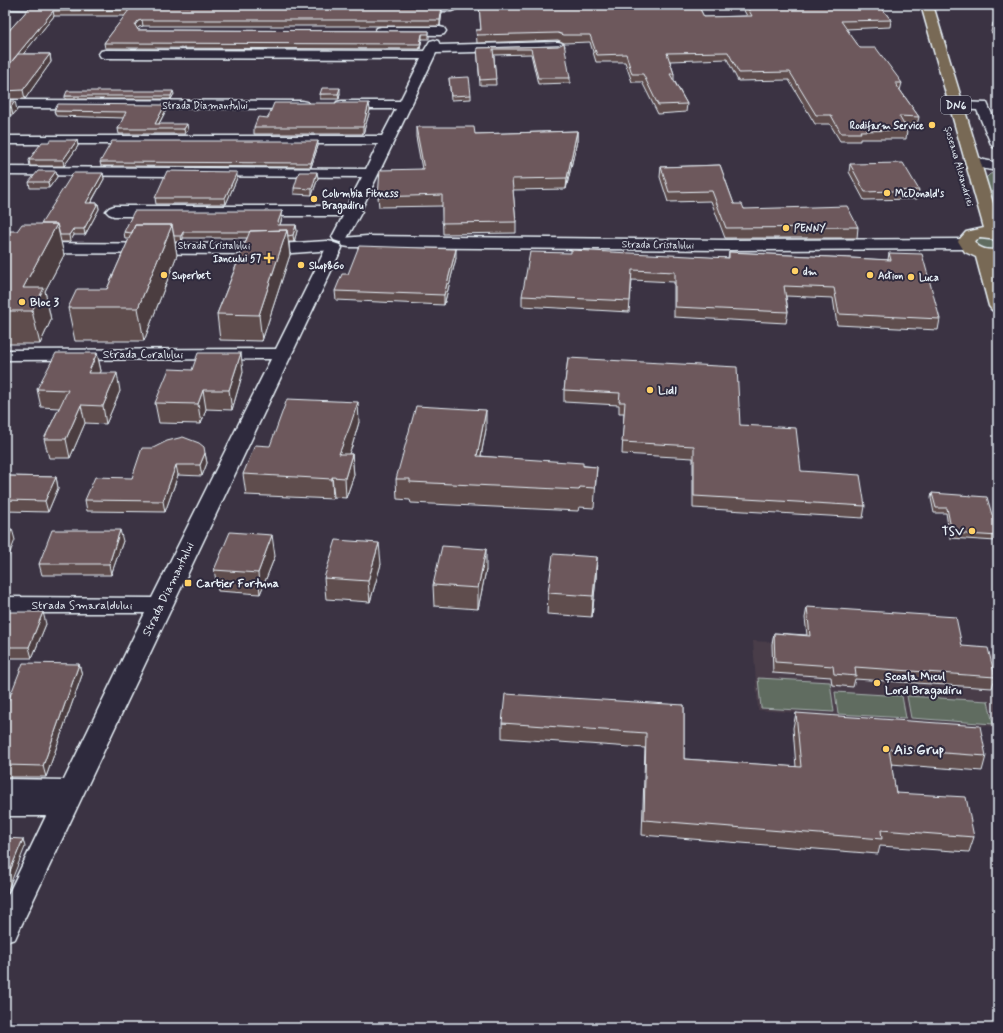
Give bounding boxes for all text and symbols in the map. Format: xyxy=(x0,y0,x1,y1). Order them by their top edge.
road number: DN6 xyxy=(941,96,971,114)
street label: Strada Diamantului xyxy=(162,100,248,113)
place label: Rodifarm Service xyxy=(850,120,924,133)
marker: Rodifarm Service xyxy=(927,120,937,130)
street label: Șoseaua Alexandriei xyxy=(941,125,976,208)
place label: Columbia Fitness Bragadiru xyxy=(322,187,399,215)
marker: McDonald's xyxy=(882,188,892,198)
place label: McDonald's xyxy=(895,188,945,201)
marker: Columbia Fitness Bragadiru xyxy=(309,194,319,204)
place label: PENNY xyxy=(794,222,826,236)
marker: PENNY xyxy=(781,223,791,233)
street label: Strada Cristalului xyxy=(622,238,694,253)
street label: Strada Cristalului xyxy=(178,240,250,253)
place label: Iancului 57 xyxy=(213,253,261,266)
marker: Iancului 57 xyxy=(264,253,274,263)
marker: Shop&Go xyxy=(296,260,306,270)
place label: Shop&Go xyxy=(309,260,345,273)
marker: dm xyxy=(790,266,800,276)
place label: dm xyxy=(803,266,818,279)
marker: Superbet xyxy=(159,270,169,280)
place label: Superbet xyxy=(172,270,212,283)
marker: Action xyxy=(865,270,875,280)
place label: Action xyxy=(878,270,903,283)
marker: Luca xyxy=(906,272,916,282)
place label: Luca xyxy=(919,272,939,285)
place label: Bloc 3 xyxy=(30,295,60,311)
marker: Bloc 3 xyxy=(17,297,27,307)
street label: Strada Coralului xyxy=(103,347,184,363)
place label: Lidl xyxy=(658,383,677,399)
marker: Lidl xyxy=(645,385,655,395)
place label: TSV xyxy=(942,524,965,540)
marker: TSV xyxy=(967,526,977,536)
street label: Strada Diamantului xyxy=(139,540,199,639)
place label: Cartier Fortuna xyxy=(196,576,279,592)
marker: Cartier Fortuna xyxy=(183,578,193,588)
street label: Strada Smaraldului xyxy=(31,598,133,614)
place label: Școala Micul Lord Bragadiru xyxy=(885,669,962,700)
marker: Școala Micul Lord Bragadiru xyxy=(872,678,882,688)
place label: Ais Grup xyxy=(894,741,945,759)
marker: Ais Grup xyxy=(881,744,891,754)

